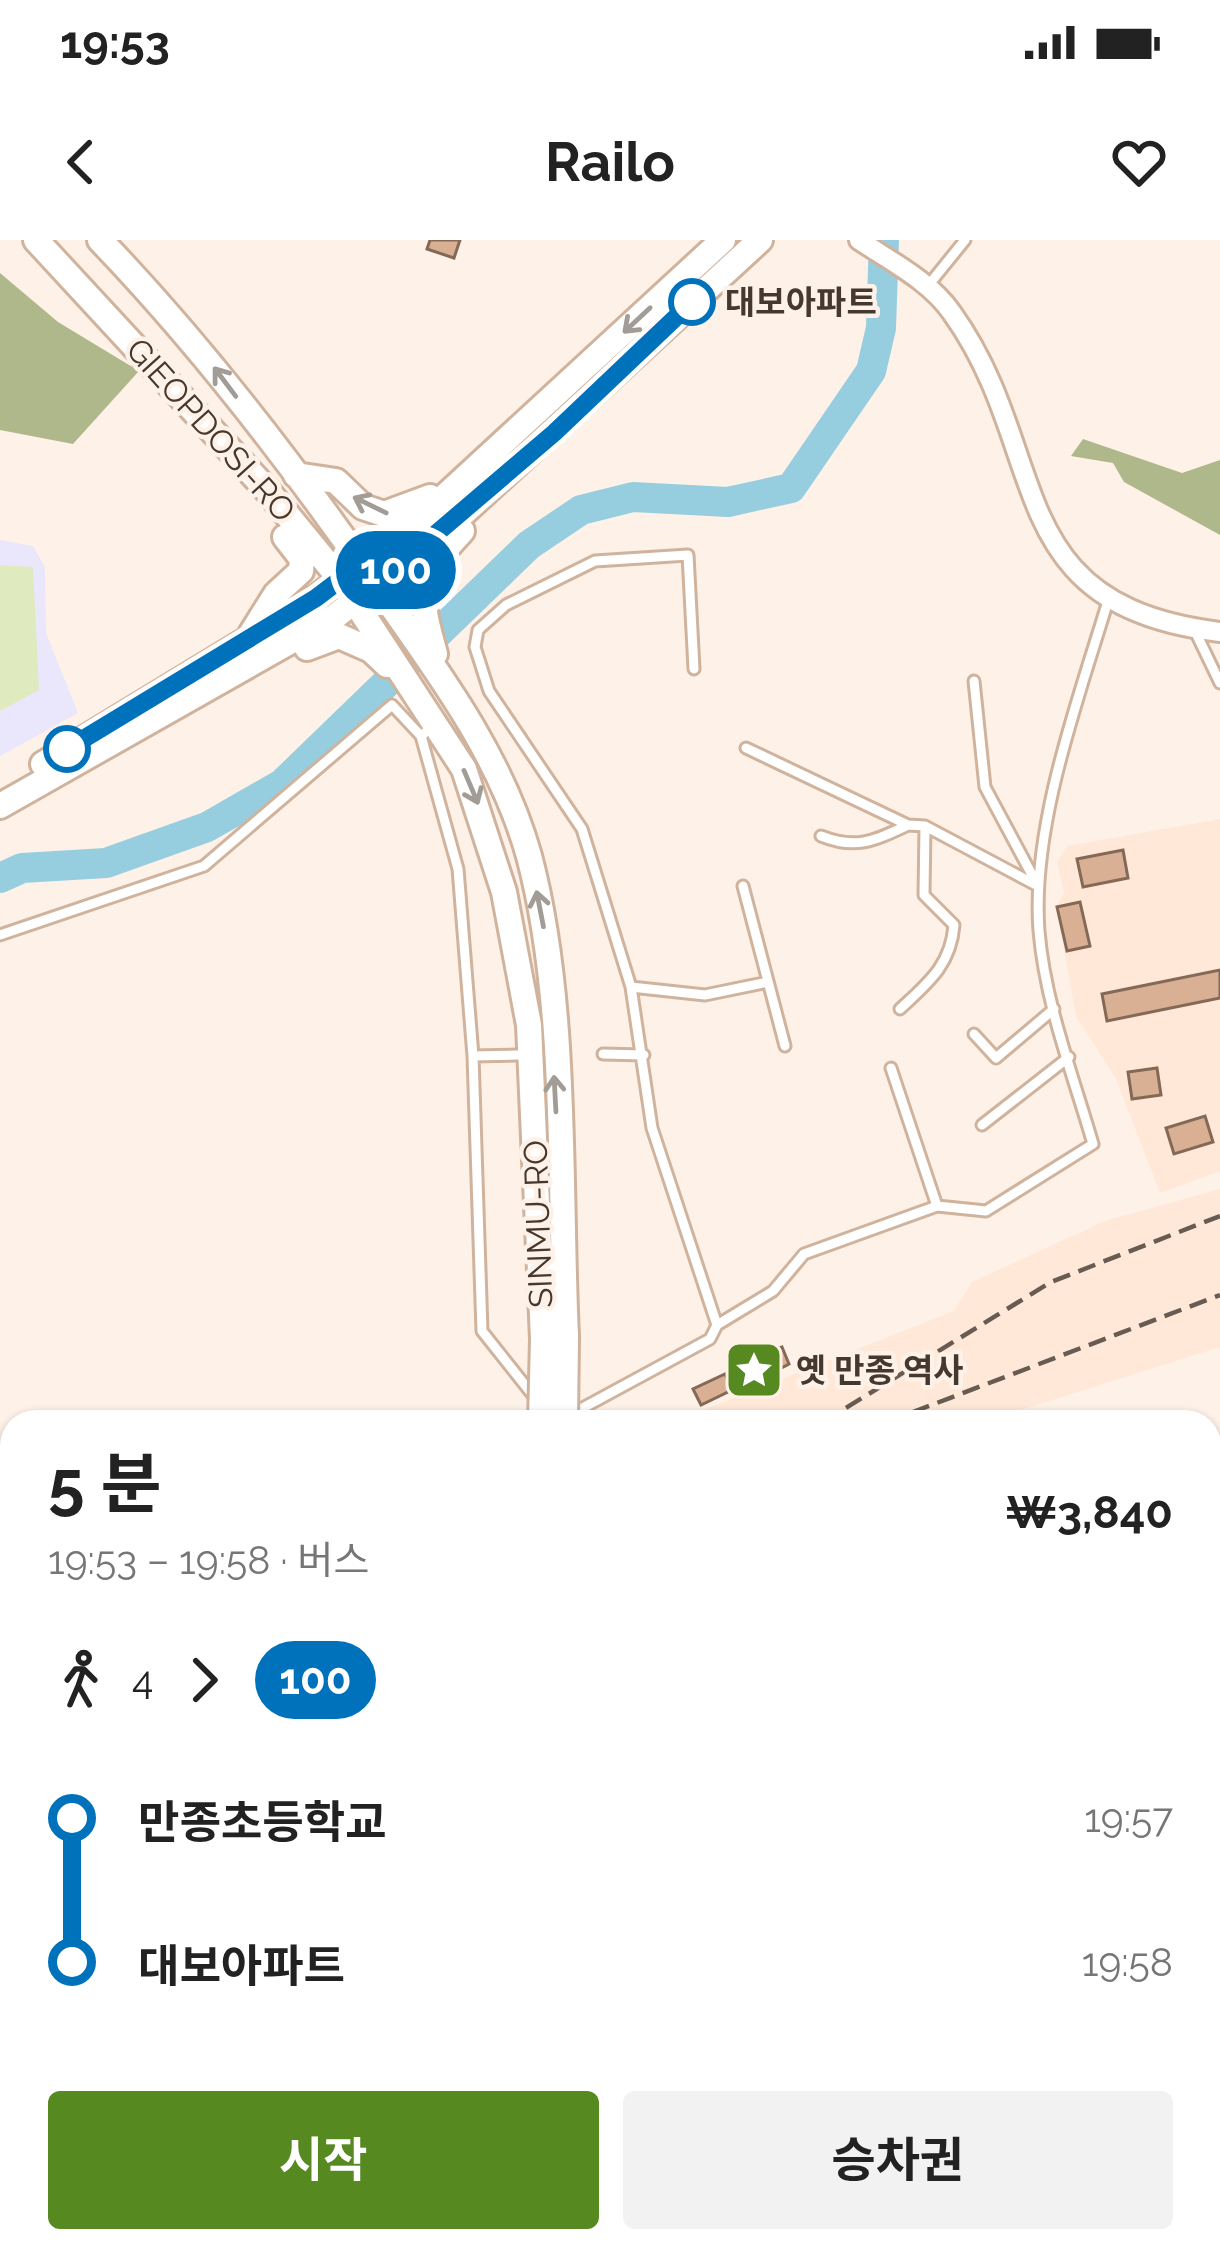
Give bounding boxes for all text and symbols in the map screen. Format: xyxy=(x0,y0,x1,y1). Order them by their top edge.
text: 19:53 xyxy=(60,16,170,69)
icon: back xyxy=(48,129,114,195)
icon: heart xyxy=(1106,129,1172,195)
text: Railo xyxy=(545,130,675,194)
marker: 대보아파트 xyxy=(670,280,714,324)
place label: 대보아파트 xyxy=(725,283,877,322)
one-way arrow xyxy=(623,306,653,333)
street label: GIEOPDOSI-RO xyxy=(118,330,304,530)
one-way arrow xyxy=(212,366,239,398)
one-way arrow xyxy=(352,493,388,515)
line badge: 100 xyxy=(327,531,465,609)
text: 100 xyxy=(360,545,432,594)
unlabelled marker xyxy=(45,727,89,771)
one-way arrow xyxy=(462,767,483,804)
one-way arrow xyxy=(528,891,550,930)
one-way arrow xyxy=(544,1075,567,1114)
street label: SINMU-RO xyxy=(516,1139,560,1309)
place icon: 옛 만종 역사 xyxy=(723,1339,785,1401)
place label: 옛 만종 역사 xyxy=(796,1351,964,1390)
text: 5 분 xyxy=(48,1445,161,1522)
text: ₩3,840 xyxy=(1005,1486,1173,1539)
text: 19:53 – 19:58 · 버스 xyxy=(48,1537,369,1583)
icon: walk xyxy=(48,1647,114,1713)
icon: forward xyxy=(171,1647,237,1713)
text: 100 xyxy=(279,1655,352,1704)
text: 4 xyxy=(132,1657,153,1703)
text: 19:57 xyxy=(1084,1795,1173,1841)
text: 만종초등학교 xyxy=(138,1796,386,1849)
text: 19:58 xyxy=(1082,1939,1173,1985)
text: 대보아파트 xyxy=(138,1940,345,1993)
button: 시작 xyxy=(48,2091,599,2229)
button: 승차권 xyxy=(623,2091,1173,2229)

